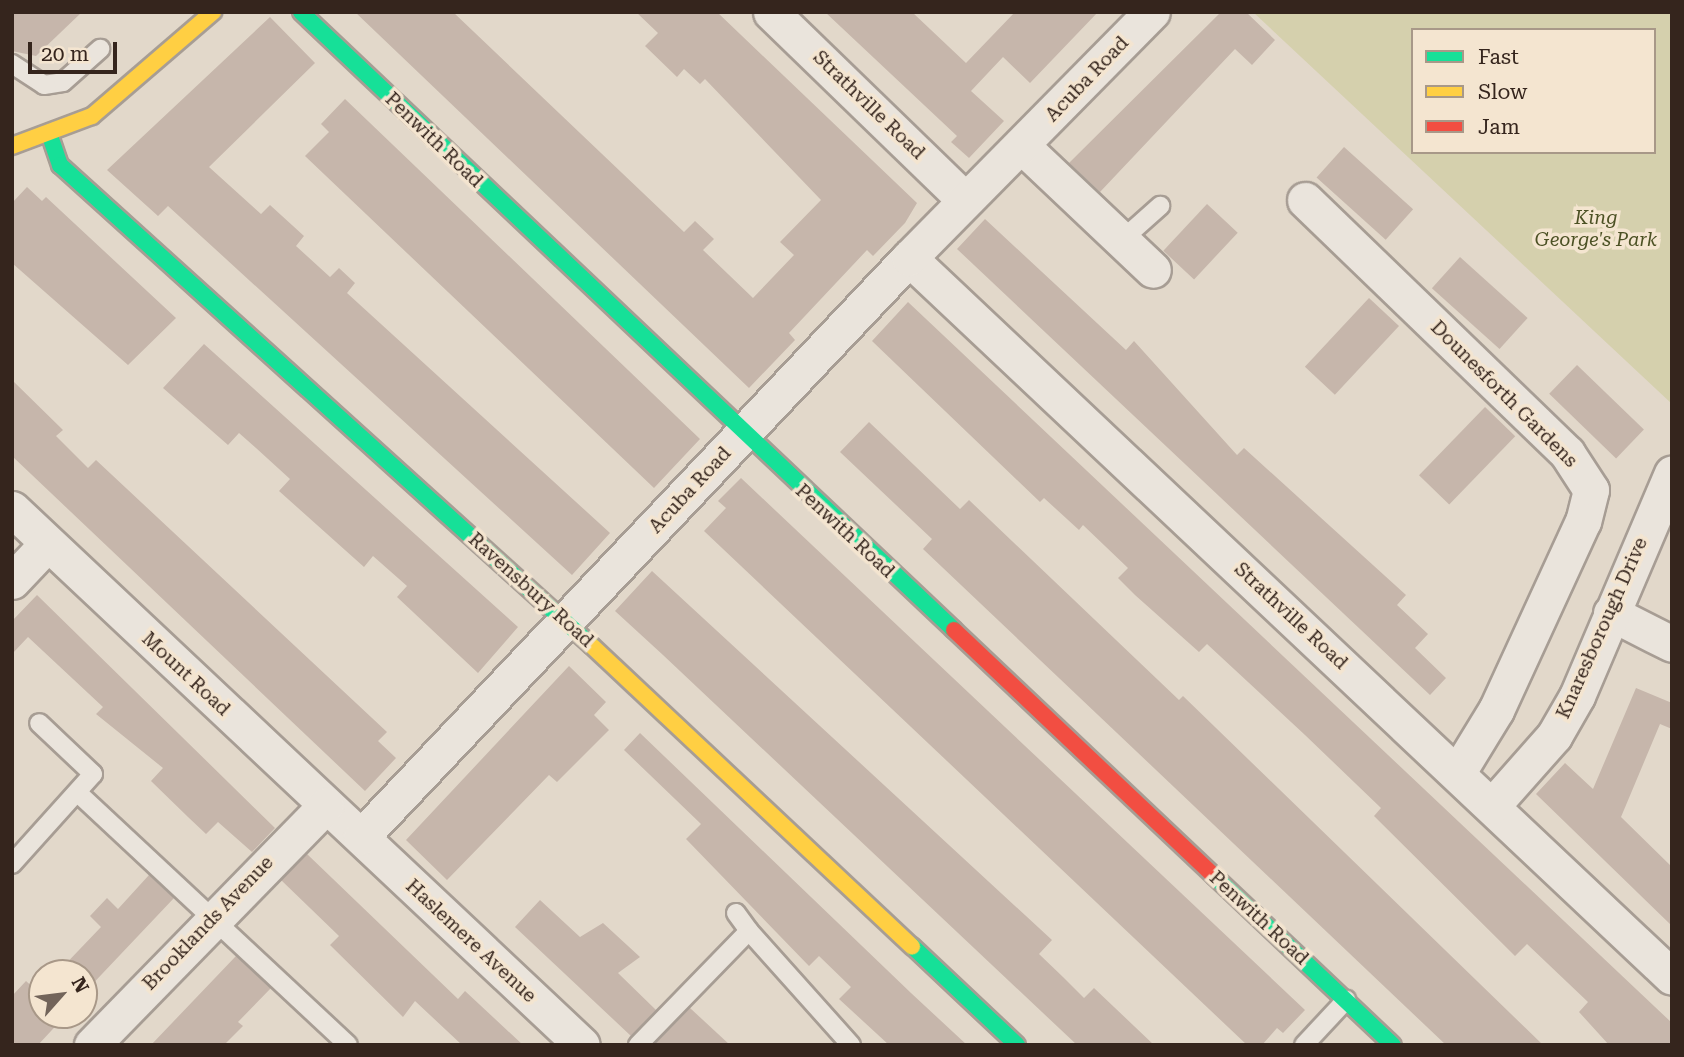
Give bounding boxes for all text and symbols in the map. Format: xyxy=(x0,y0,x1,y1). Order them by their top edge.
scale bar xyxy=(32,28,121,72)
legend xyxy=(1411,28,1656,154)
street label: Acuba Road xyxy=(1041,32,1133,126)
text: 20 m xyxy=(41,42,89,66)
text: Fast xyxy=(1478,45,1519,69)
street label: Strathville Road xyxy=(808,46,930,164)
text: Slow xyxy=(1478,80,1527,104)
street label: Penwith Road xyxy=(380,88,488,192)
text: Jam xyxy=(1478,115,1520,139)
park label: King George's Park xyxy=(1535,207,1657,251)
street label: Dounesforth Gardens xyxy=(1426,316,1582,472)
street label: Acuba Road xyxy=(644,442,736,538)
street label: Penwith Road xyxy=(791,479,899,583)
street label: Ravensbury Road xyxy=(464,528,598,652)
street label: Knaresborough Drive xyxy=(1552,534,1652,722)
street label: Strathville Road xyxy=(1230,558,1352,674)
street label: Mount Road xyxy=(137,627,235,721)
street label: Brooklands Avenue xyxy=(138,851,278,995)
street label: Penwith Road xyxy=(1205,866,1313,970)
street label: Haslemere Avenue xyxy=(401,875,541,1007)
north arrow xyxy=(28,959,98,1029)
text: N xyxy=(67,973,94,997)

